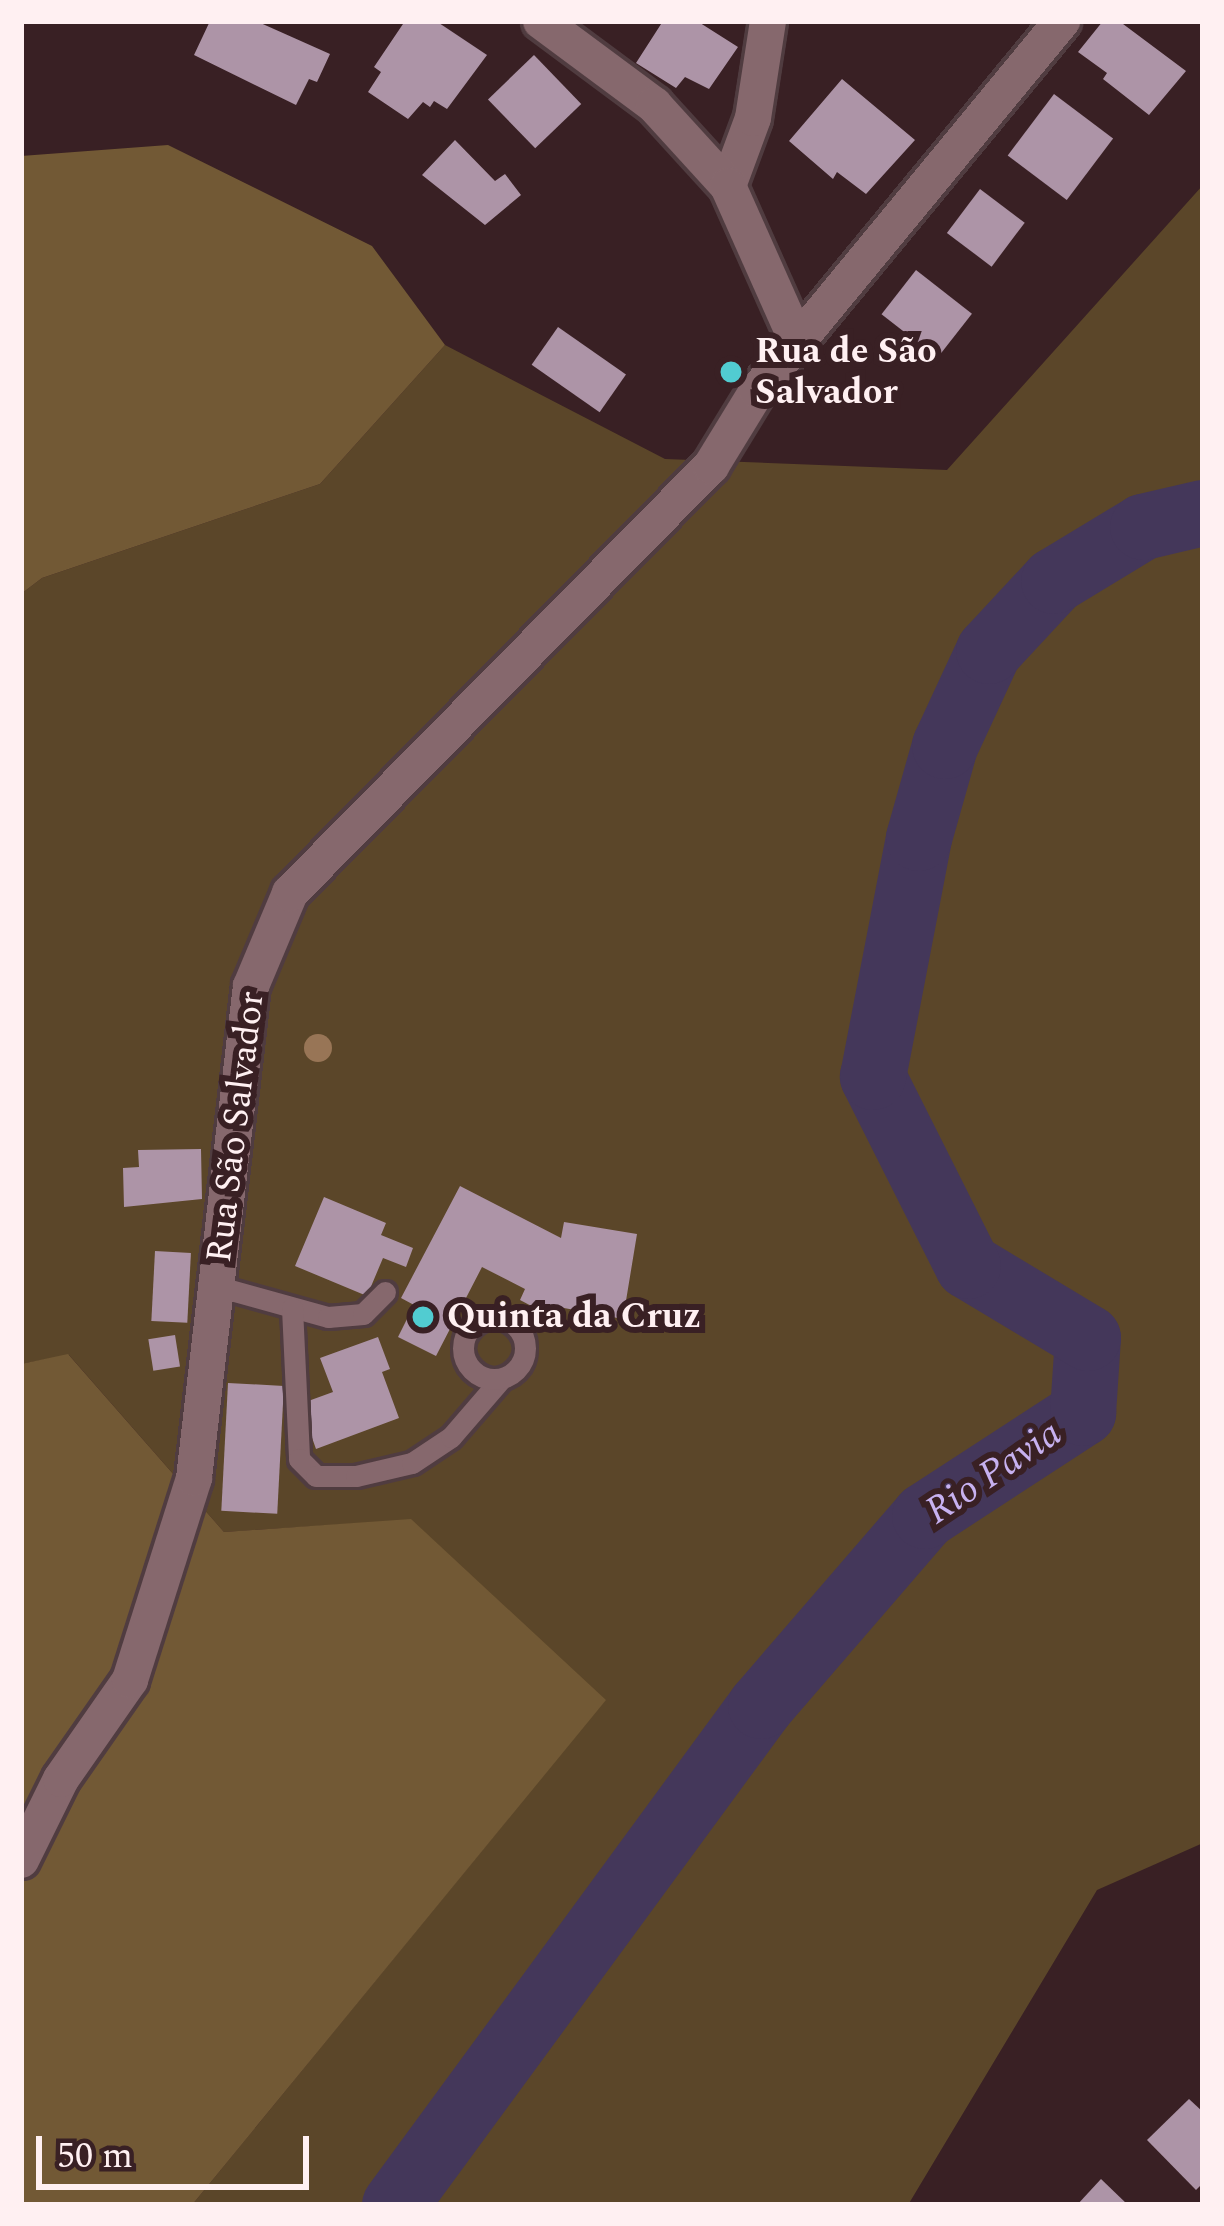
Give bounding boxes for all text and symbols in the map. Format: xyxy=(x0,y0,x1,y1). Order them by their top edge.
place label: Rua de São Salvador xyxy=(755,329,937,414)
marker: Rua de São Salvador xyxy=(718,359,744,385)
street label: Rua São Salvador xyxy=(198,989,274,1265)
place label: Quinta da Cruz xyxy=(447,1295,701,1339)
marker: Quinta da Cruz xyxy=(410,1304,436,1330)
water label: Rio Pavia xyxy=(917,1411,1071,1535)
scale bar xyxy=(42,2112,315,2186)
text: 50 m xyxy=(57,2129,133,2184)

